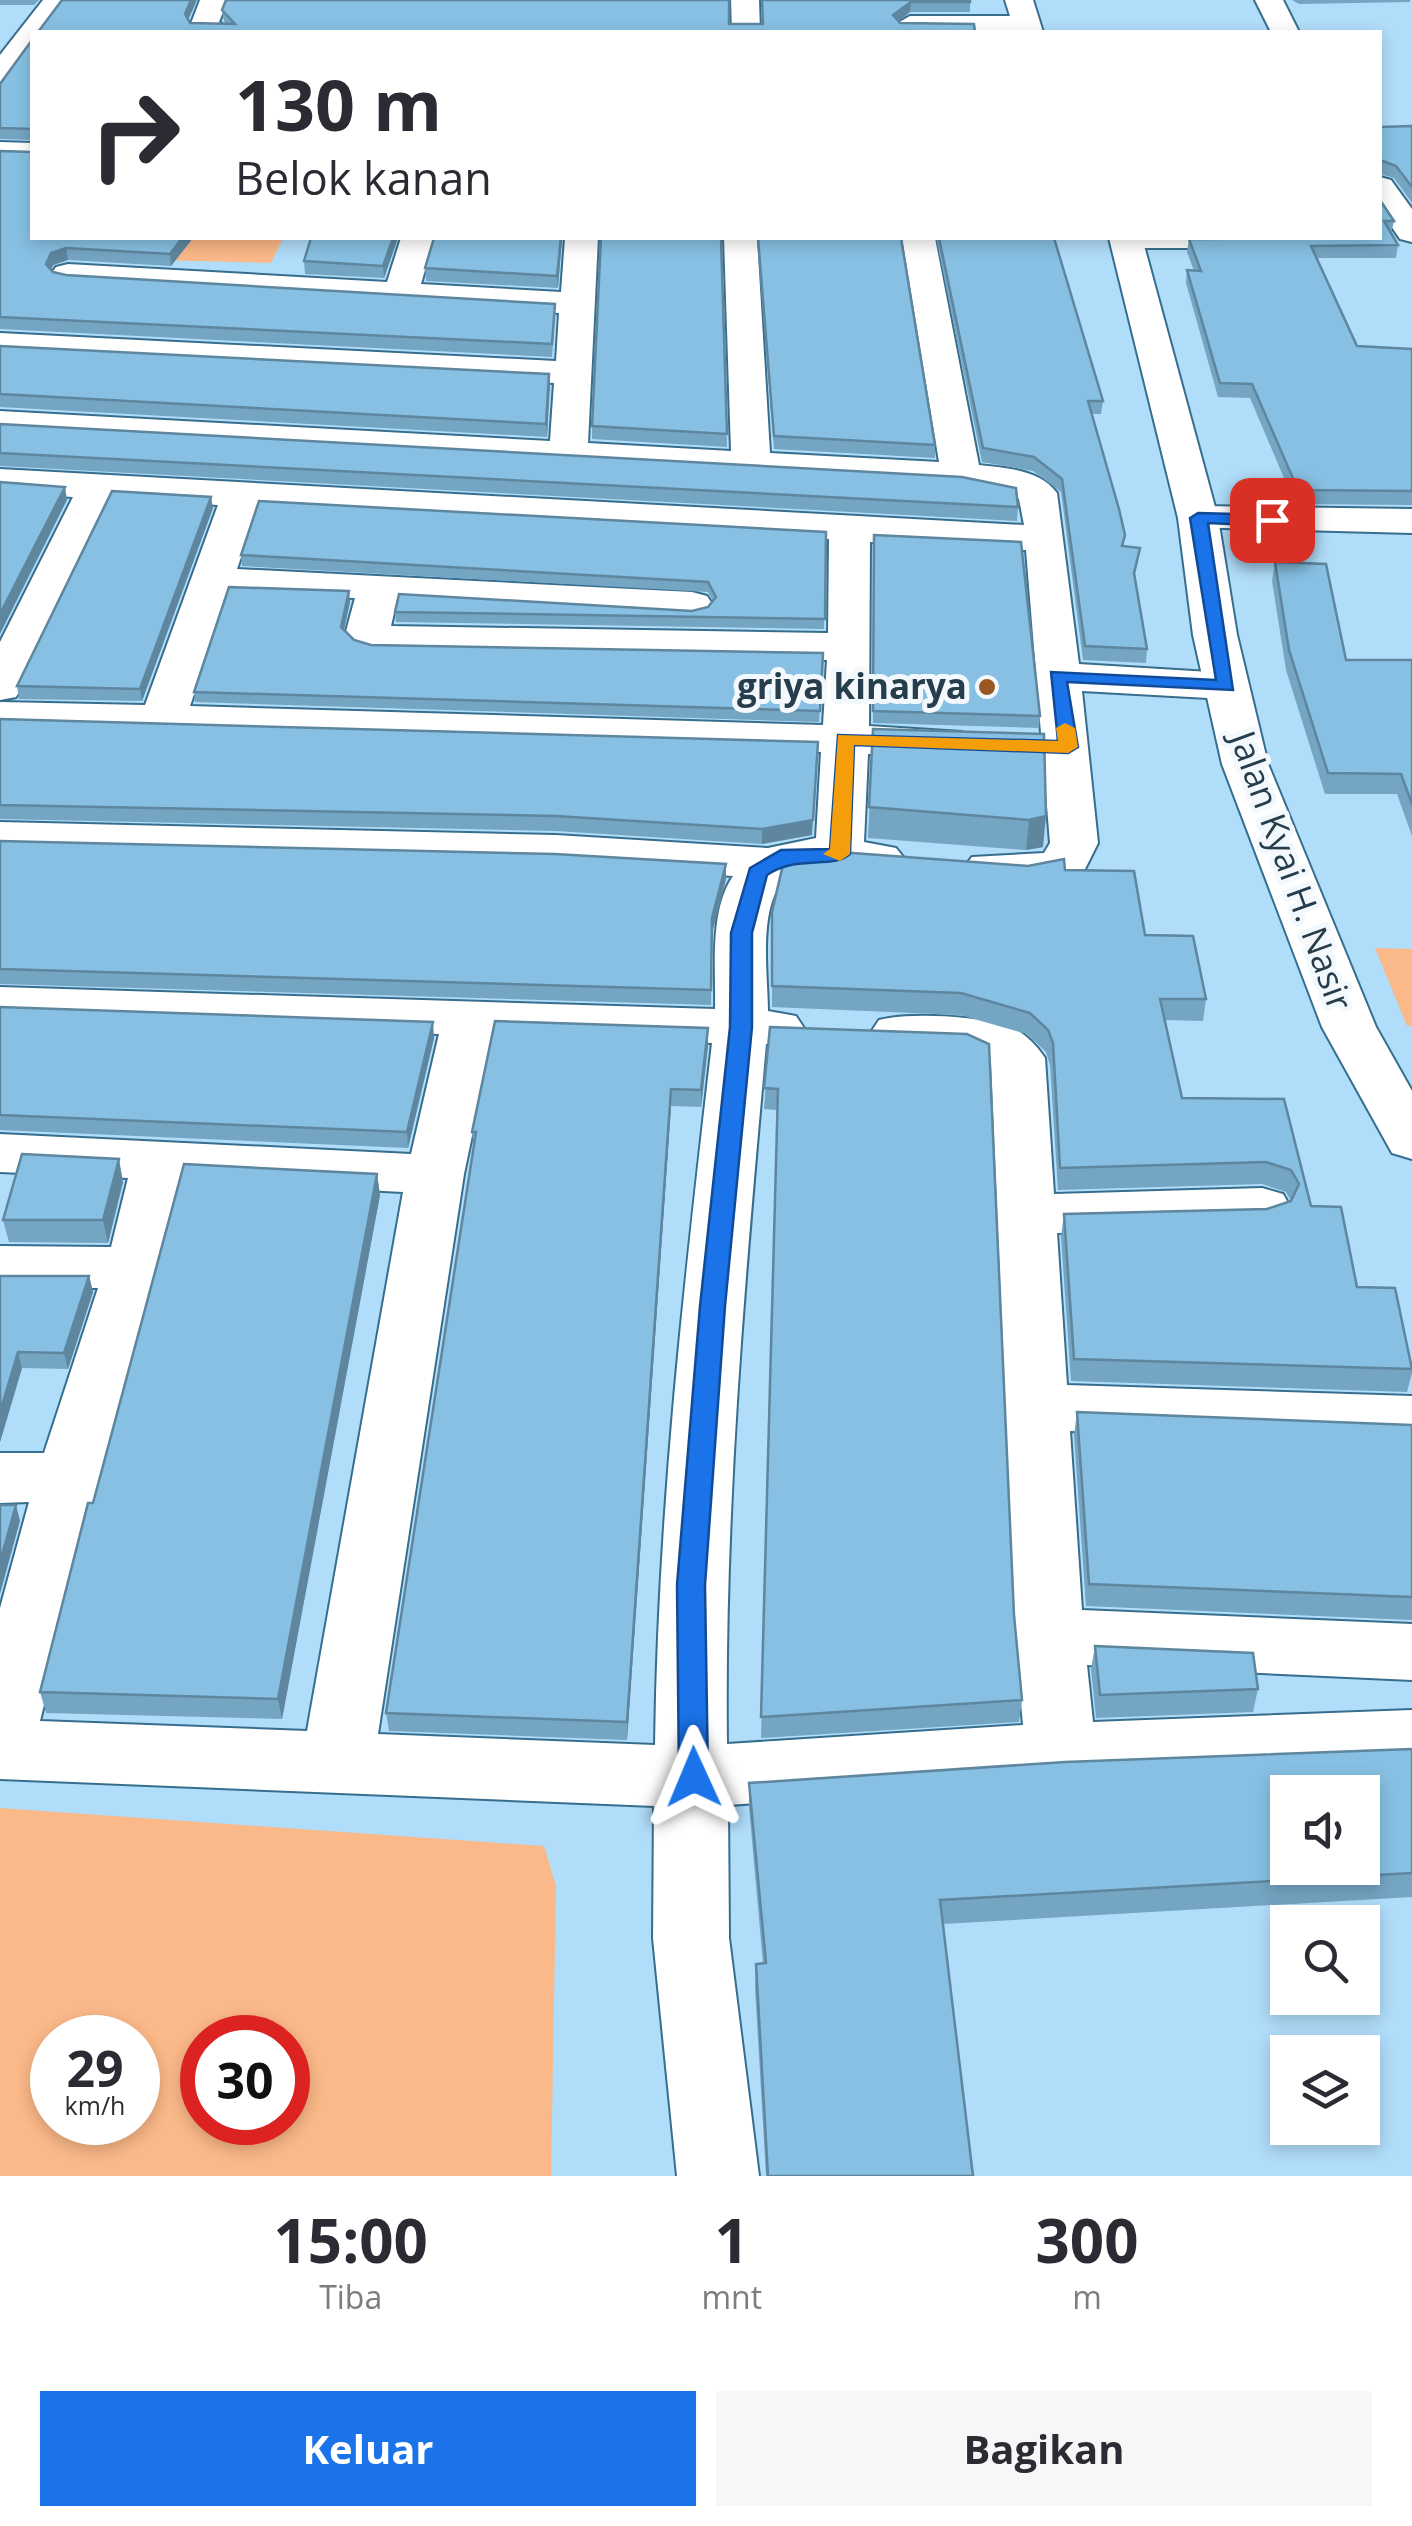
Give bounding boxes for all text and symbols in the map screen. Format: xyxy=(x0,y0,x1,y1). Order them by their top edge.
text: 130 m xyxy=(235,56,442,152)
icon: right xyxy=(70,70,200,200)
text: Belok kanan xyxy=(235,147,492,208)
pin xyxy=(1230,478,1315,563)
icon: arrive xyxy=(1245,493,1300,548)
place label: griya kinarya xyxy=(737,662,967,709)
marker: griya kinarya xyxy=(976,676,998,698)
street label: Jalan Kyai H. Nasir xyxy=(1219,722,1365,1017)
position arrow xyxy=(642,1725,746,1829)
map controls xyxy=(1270,1775,1380,2145)
button: sound xyxy=(1270,1775,1380,1885)
button: search xyxy=(1270,1905,1380,2015)
speed limit sign: 30 xyxy=(180,2015,310,2145)
text: 29 xyxy=(66,2034,124,2102)
button: layers xyxy=(1270,2035,1380,2145)
text: km/h xyxy=(65,2088,125,2122)
text: 15:00 xyxy=(274,2199,428,2281)
text: 1 xyxy=(715,2199,749,2281)
text: 300 xyxy=(1036,2199,1138,2281)
text: Tiba xyxy=(319,2275,382,2318)
text: mnt xyxy=(701,2275,762,2318)
text: m xyxy=(1072,2275,1102,2318)
button: Keluar xyxy=(40,2391,696,2506)
button: Bagikan xyxy=(716,2391,1372,2506)

